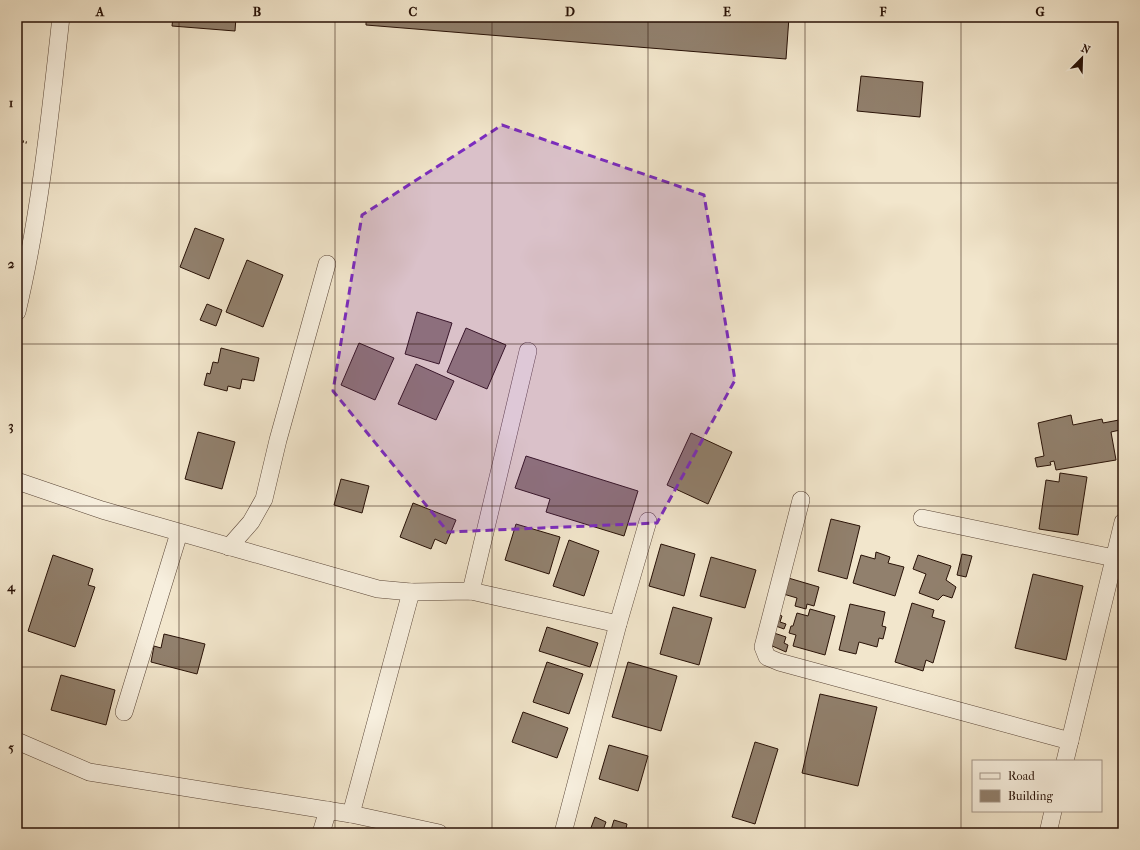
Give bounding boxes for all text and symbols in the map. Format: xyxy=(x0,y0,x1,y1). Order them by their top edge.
text: A xyxy=(95,4,105,19)
text: B xyxy=(253,4,262,19)
text: C xyxy=(409,4,418,19)
text: D xyxy=(565,4,575,19)
text: E xyxy=(723,4,731,19)
text: F xyxy=(879,4,887,19)
text: G xyxy=(1035,4,1045,19)
north arrow xyxy=(1062,38,1102,78)
text: N xyxy=(1079,42,1093,57)
text: 1 xyxy=(9,95,14,110)
text: 2 xyxy=(8,256,15,271)
text: 3 xyxy=(8,418,14,434)
text: 4 xyxy=(6,579,16,595)
text: 5 xyxy=(8,740,14,755)
legend xyxy=(972,760,1102,812)
text: Road xyxy=(1008,769,1035,783)
text: Building xyxy=(1008,789,1053,803)

